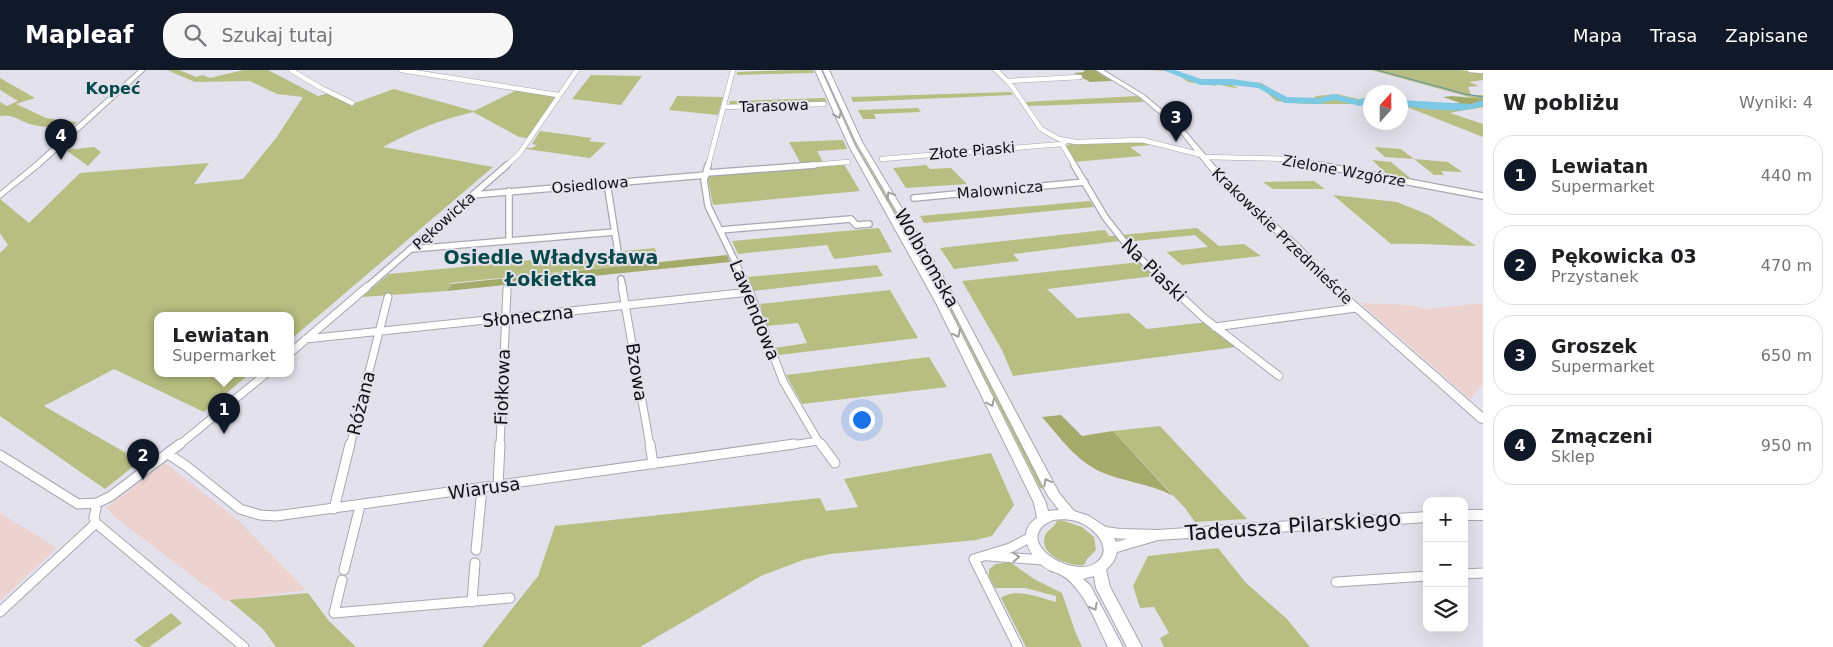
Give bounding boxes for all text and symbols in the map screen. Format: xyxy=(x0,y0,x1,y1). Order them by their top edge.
search box xyxy=(163,13,513,58)
text: Mapleaf xyxy=(25,21,133,49)
icon: search xyxy=(181,21,209,49)
text: Szukaj tutaj xyxy=(221,24,333,46)
text: Mapa xyxy=(1573,25,1622,46)
text: Trasa xyxy=(1650,25,1697,46)
text: Zapisane xyxy=(1725,25,1808,46)
district label: Kopeć xyxy=(86,79,140,98)
north arrow xyxy=(1363,85,1408,130)
text: W pobliżu xyxy=(1503,91,1620,115)
text: Wyniki: 4 xyxy=(1739,93,1813,112)
street label: Tarasowa xyxy=(738,96,809,116)
pin: 3 xyxy=(1160,101,1192,142)
one-way arrow xyxy=(831,110,842,119)
pin: 4 xyxy=(45,119,77,160)
street label: Złote Piaski xyxy=(928,138,1016,164)
street label: Zielone Wzgórze xyxy=(1281,151,1407,191)
text: Lewiatan xyxy=(1551,155,1648,177)
street label: Krakowskie Przedmieście xyxy=(1208,164,1356,308)
text: 1 xyxy=(1514,166,1526,185)
text: 440 m xyxy=(1761,166,1812,185)
street label: Osiedlowa xyxy=(551,173,629,197)
street label: Malownicza xyxy=(956,177,1044,203)
text: Supermarket xyxy=(1551,177,1654,196)
street label: Pękowicka xyxy=(409,188,479,254)
one-way arrow xyxy=(887,191,897,200)
street label: Wolbromska xyxy=(890,205,964,311)
street label: Na Piaski xyxy=(1117,234,1191,306)
text: Pękowicka 03 xyxy=(1551,245,1697,267)
district label: Osiedle Władysława Łokietka xyxy=(444,246,658,290)
text: 2 xyxy=(1514,256,1526,275)
text: 470 m xyxy=(1761,256,1812,275)
street label: Lawendowa xyxy=(725,257,785,363)
text: Przystanek xyxy=(1551,267,1638,286)
street label: Słoneczna xyxy=(481,301,575,331)
popup xyxy=(154,312,294,377)
text: Lewiatan xyxy=(172,324,270,346)
one-way arrow xyxy=(951,329,961,338)
text: Groszek xyxy=(1551,335,1637,357)
street label: Bzowa xyxy=(622,341,652,403)
text: Supermarket xyxy=(172,346,276,365)
text: 3 xyxy=(1514,346,1526,365)
text: 650 m xyxy=(1761,346,1812,365)
street label: Fiołkowa xyxy=(490,348,514,426)
text: Supermarket xyxy=(1551,357,1654,376)
street label: Różana xyxy=(343,369,379,437)
pin: 1 xyxy=(208,393,240,434)
one-way arrow xyxy=(985,398,995,407)
your location xyxy=(849,407,875,433)
text: Zmączeni xyxy=(1551,425,1653,447)
text: 4 xyxy=(1514,436,1526,455)
text: 950 m xyxy=(1761,436,1812,455)
pin: 2 xyxy=(127,439,159,480)
text: Sklep xyxy=(1551,447,1595,466)
street label: Wiarusa xyxy=(447,473,521,503)
one-way arrow xyxy=(1043,478,1053,487)
map controls xyxy=(1423,497,1468,632)
button: + xyxy=(1423,497,1468,542)
street label: Tadeusza Pilarskiego xyxy=(1183,506,1402,546)
button: − xyxy=(1423,542,1468,587)
one-way arrow xyxy=(1012,552,1020,563)
button: layers xyxy=(1423,587,1468,632)
one-way arrow xyxy=(1088,602,1098,611)

